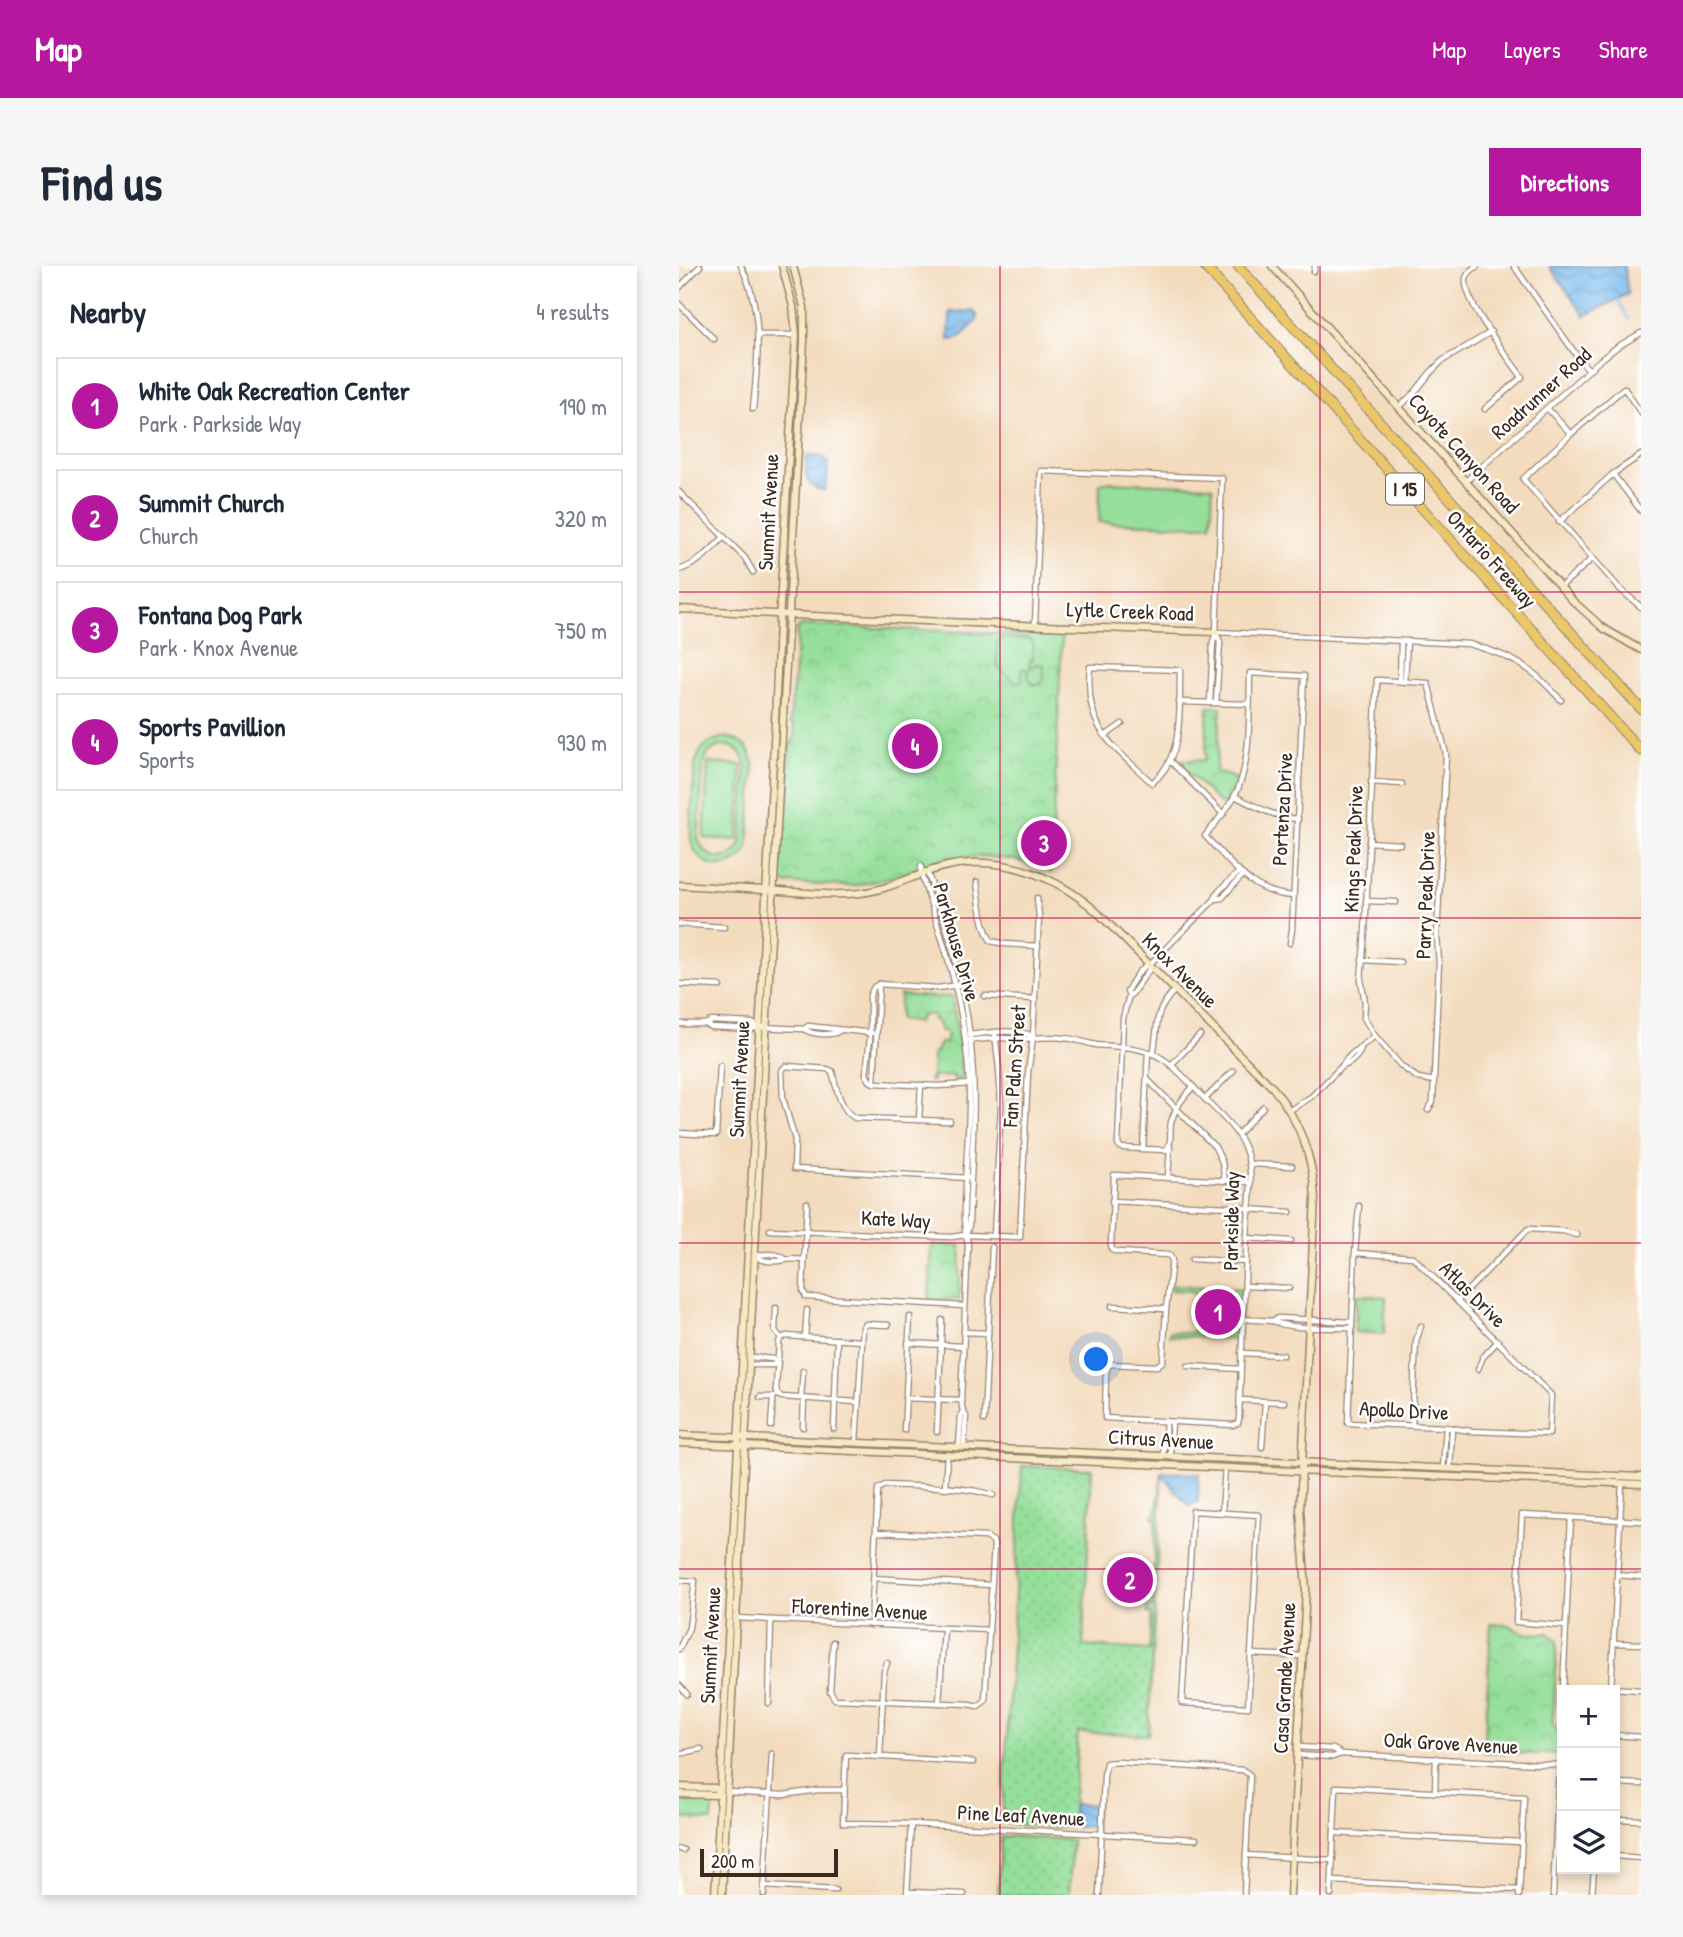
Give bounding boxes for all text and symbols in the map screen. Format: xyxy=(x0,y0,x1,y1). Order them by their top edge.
text: Map xyxy=(35,27,82,71)
text: Map xyxy=(1432,33,1466,65)
text: Layers xyxy=(1504,33,1561,65)
text: Share xyxy=(1599,33,1648,65)
button: Directions xyxy=(1489,148,1641,216)
text: Find us xyxy=(42,149,162,215)
text: Nearby xyxy=(70,292,146,332)
text: 4 results xyxy=(536,296,609,327)
street label: Roadrunner Road xyxy=(1485,340,1597,446)
text: White Oak Recreation Center xyxy=(139,373,410,408)
street label: Coyote Canyon Road xyxy=(1402,386,1526,520)
text: 1 xyxy=(91,391,99,422)
text: 190 m xyxy=(559,391,607,422)
text: Park · Parkside Way xyxy=(139,408,301,439)
street label: Summit Avenue xyxy=(750,453,786,571)
road number: I 15 xyxy=(1386,474,1424,504)
text: Summit Church xyxy=(139,485,284,520)
text: 2 xyxy=(90,503,100,534)
text: 320 m xyxy=(555,503,607,534)
street label: Ontario Freeway xyxy=(1440,504,1544,614)
text: Church xyxy=(139,520,198,551)
street label: Lytle Creek Road xyxy=(1066,594,1194,628)
text: Fontana Dog Park xyxy=(139,597,302,632)
text: 3 xyxy=(90,615,100,646)
text: 750 m xyxy=(555,615,607,646)
text: Park · Knox Avenue xyxy=(139,632,298,663)
text: Sports Pavillion xyxy=(139,709,286,744)
pin: 4 xyxy=(892,720,938,772)
text: 4 xyxy=(91,727,99,758)
text: 930 m xyxy=(557,727,607,758)
text: Sports xyxy=(139,744,194,775)
street label: Portenza Drive xyxy=(1265,752,1299,866)
street label: Kings Peak Drive xyxy=(1336,785,1370,913)
pin: 3 xyxy=(1021,817,1067,869)
street label: Parry Peak Drive xyxy=(1408,831,1442,959)
street label: Parkhouse Drive xyxy=(926,880,988,1004)
street label: Knox Avenue xyxy=(1136,926,1224,1014)
street label: Fan Palm Street xyxy=(995,1003,1033,1129)
street label: Summit Avenue xyxy=(721,1020,757,1138)
street label: Parkside Way xyxy=(1216,1171,1246,1271)
street label: Kate Way xyxy=(860,1203,932,1235)
street label: Atlas Drive xyxy=(1433,1254,1513,1334)
pin: 1 xyxy=(1195,1286,1241,1338)
your location xyxy=(1079,1342,1113,1376)
street label: Apollo Drive xyxy=(1359,1393,1449,1427)
street label: Citrus Avenue xyxy=(1107,1422,1215,1456)
pin: 2 xyxy=(1107,1554,1153,1606)
street label: Summit Avenue xyxy=(692,1586,728,1704)
street label: Florentine Avenue xyxy=(790,1591,929,1627)
street label: Casa Grande Avenue xyxy=(1266,1602,1302,1754)
map controls xyxy=(1557,1685,1620,1874)
button: + xyxy=(1557,1685,1620,1748)
street label: Oak Grove Avenue xyxy=(1383,1725,1519,1761)
button: − xyxy=(1557,1748,1620,1811)
street label: Pine Leaf Avenue xyxy=(957,1797,1085,1833)
button: layers xyxy=(1557,1811,1620,1874)
scale bar xyxy=(700,1846,838,1878)
text: 200 m xyxy=(711,1848,754,1874)

